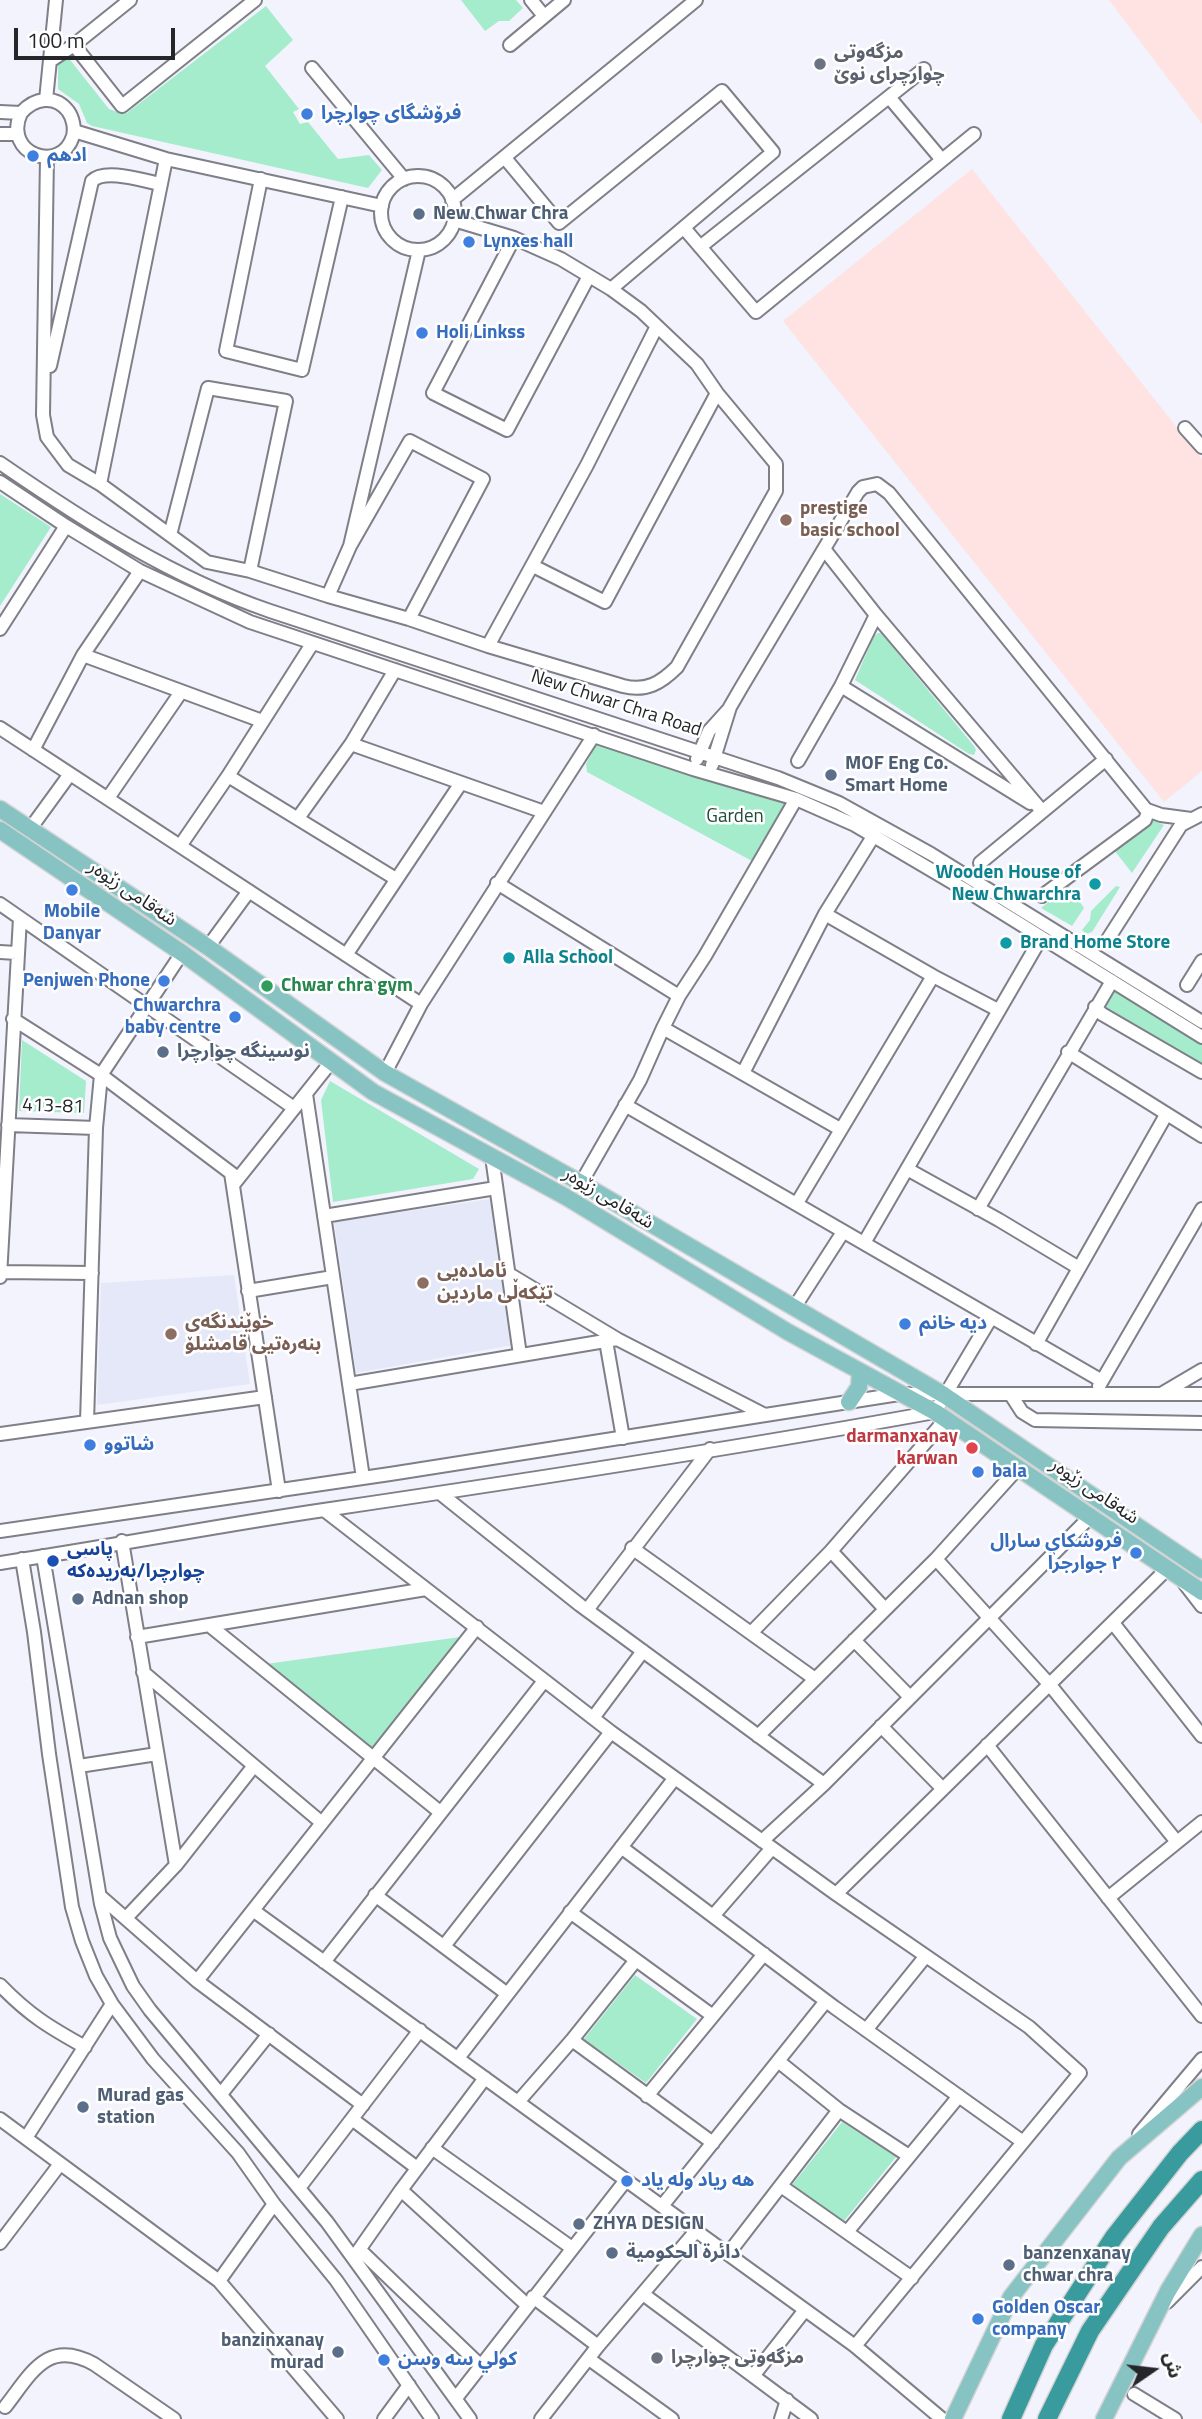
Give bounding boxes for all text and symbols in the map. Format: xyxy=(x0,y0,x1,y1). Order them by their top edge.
scale bar xyxy=(18,14,178,58)
text: 100 m xyxy=(27,24,84,56)
place label: مزگەوتی چوارچرای نوێ xyxy=(834,42,945,86)
marker: مزگەوتی چوارچرای نوێ xyxy=(812,56,828,72)
place label: فرۆشگای چوارچرا xyxy=(321,103,461,125)
marker: فرۆشگای چوارچرا xyxy=(299,106,315,122)
place label: ادهم xyxy=(47,145,87,167)
marker: ادهم xyxy=(25,148,41,164)
place label: New Chwar Chra xyxy=(433,203,569,225)
marker: New Chwar Chra xyxy=(411,206,427,222)
place label: Lynxes hall xyxy=(483,231,573,253)
marker: Lynxes hall xyxy=(461,234,477,250)
place label: Holi Linkss xyxy=(436,322,525,344)
marker: Holi Linkss xyxy=(414,325,430,341)
place label: prestige basic school xyxy=(800,498,900,542)
marker: prestige basic school xyxy=(778,512,794,528)
street label: New Chwar Chra Road xyxy=(528,666,704,742)
place label: MOF Eng Co. Smart Home xyxy=(845,753,948,797)
marker: MOF Eng Co. Smart Home xyxy=(823,767,839,783)
park label: Garden xyxy=(706,806,764,828)
street label: شەقامی زێوەر xyxy=(83,856,181,932)
place label: Wooden House of New Chwarchra xyxy=(936,862,1081,906)
marker: Wooden House of New Chwarchra xyxy=(1087,876,1103,892)
marker: Mobile Danyar xyxy=(64,882,80,898)
place label: Mobile Danyar xyxy=(43,901,101,945)
place label: Brand Home Store xyxy=(1020,932,1170,954)
marker: Brand Home Store xyxy=(998,935,1014,951)
place label: Alla School xyxy=(523,947,613,969)
marker: Alla School xyxy=(501,950,517,966)
place label: Penjwen Phone xyxy=(23,970,150,992)
marker: Penjwen Phone xyxy=(156,973,172,989)
place label: Chwar chra gym xyxy=(281,975,413,997)
marker: Chwar chra gym xyxy=(259,978,275,994)
place label: Chwarchra baby centre xyxy=(125,995,221,1039)
marker: Chwarchra baby centre xyxy=(227,1009,243,1025)
place label: نوسینگە چوارچرا xyxy=(177,1041,310,1063)
marker: نوسینگە چوارچرا xyxy=(155,1044,171,1060)
street label: 413-81 xyxy=(22,1095,84,1119)
street label: شەقامی زێوەر xyxy=(558,1163,658,1235)
place label: ئامادەیی تێکەڵی ماردین xyxy=(437,1261,553,1305)
marker: ئامادەیی تێکەڵی ماردین xyxy=(415,1275,431,1291)
place label: خوێندنگەی بنەرەتیی قامشلۆ xyxy=(185,1312,321,1356)
place label: دیە خانم xyxy=(919,1313,987,1335)
marker: دیە خانم xyxy=(897,1316,913,1332)
marker: خوێندنگەی بنەرەتیی قامشلۆ xyxy=(163,1326,179,1342)
place label: darmanxanay karwan xyxy=(846,1426,958,1470)
place label: شاتوو xyxy=(104,1434,154,1456)
marker: شاتوو xyxy=(82,1437,98,1453)
marker: darmanxanay karwan xyxy=(964,1440,980,1456)
street label: شەقامی زێوەر xyxy=(1045,1454,1143,1530)
place label: bala xyxy=(992,1461,1027,1483)
marker: bala xyxy=(970,1464,986,1480)
place label: فروشكاي سارال ٢ جوارجرا xyxy=(990,1531,1122,1575)
place label: پاسی چوارچرا/بەریدەکە xyxy=(67,1539,205,1583)
marker: فروشكاي سارال ٢ جوارجرا xyxy=(1128,1545,1144,1561)
marker: پاسی چوارچرا/بەریدەکە xyxy=(45,1553,61,1569)
place label: Adnan shop xyxy=(92,1588,189,1610)
marker: Adnan shop xyxy=(70,1591,86,1607)
place label: Murad gas station xyxy=(97,2085,184,2129)
marker: Murad gas station xyxy=(75,2099,91,2115)
place label: هه رياد وله ياد xyxy=(641,2170,755,2192)
marker: هه رياد وله ياد xyxy=(619,2173,635,2189)
place label: ZHYA DESIGN xyxy=(593,2213,704,2235)
marker: ZHYA DESIGN xyxy=(571,2216,587,2232)
place label: دائرة الحكومية xyxy=(626,2242,740,2264)
place label: banzenxanay chwar chra xyxy=(1023,2243,1131,2287)
marker: دائرة الحكومية xyxy=(604,2245,620,2261)
marker: banzenxanay chwar chra xyxy=(1001,2257,1017,2273)
place label: Golden Oscar company xyxy=(992,2297,1100,2341)
marker: Golden Oscar company xyxy=(970,2311,986,2327)
place label: banzinxanay murad xyxy=(221,2330,324,2374)
north arrow xyxy=(1118,2335,1188,2405)
marker: banzinxanay murad xyxy=(330,2344,346,2360)
place label: مزگەوتی چوارچرا xyxy=(671,2347,804,2369)
place label: كولي سه وسن xyxy=(398,2349,517,2371)
text: ش xyxy=(1157,2349,1191,2381)
marker: مزگەوتی چوارچرا xyxy=(649,2350,665,2366)
marker: كولي سه وسن xyxy=(376,2352,392,2368)

